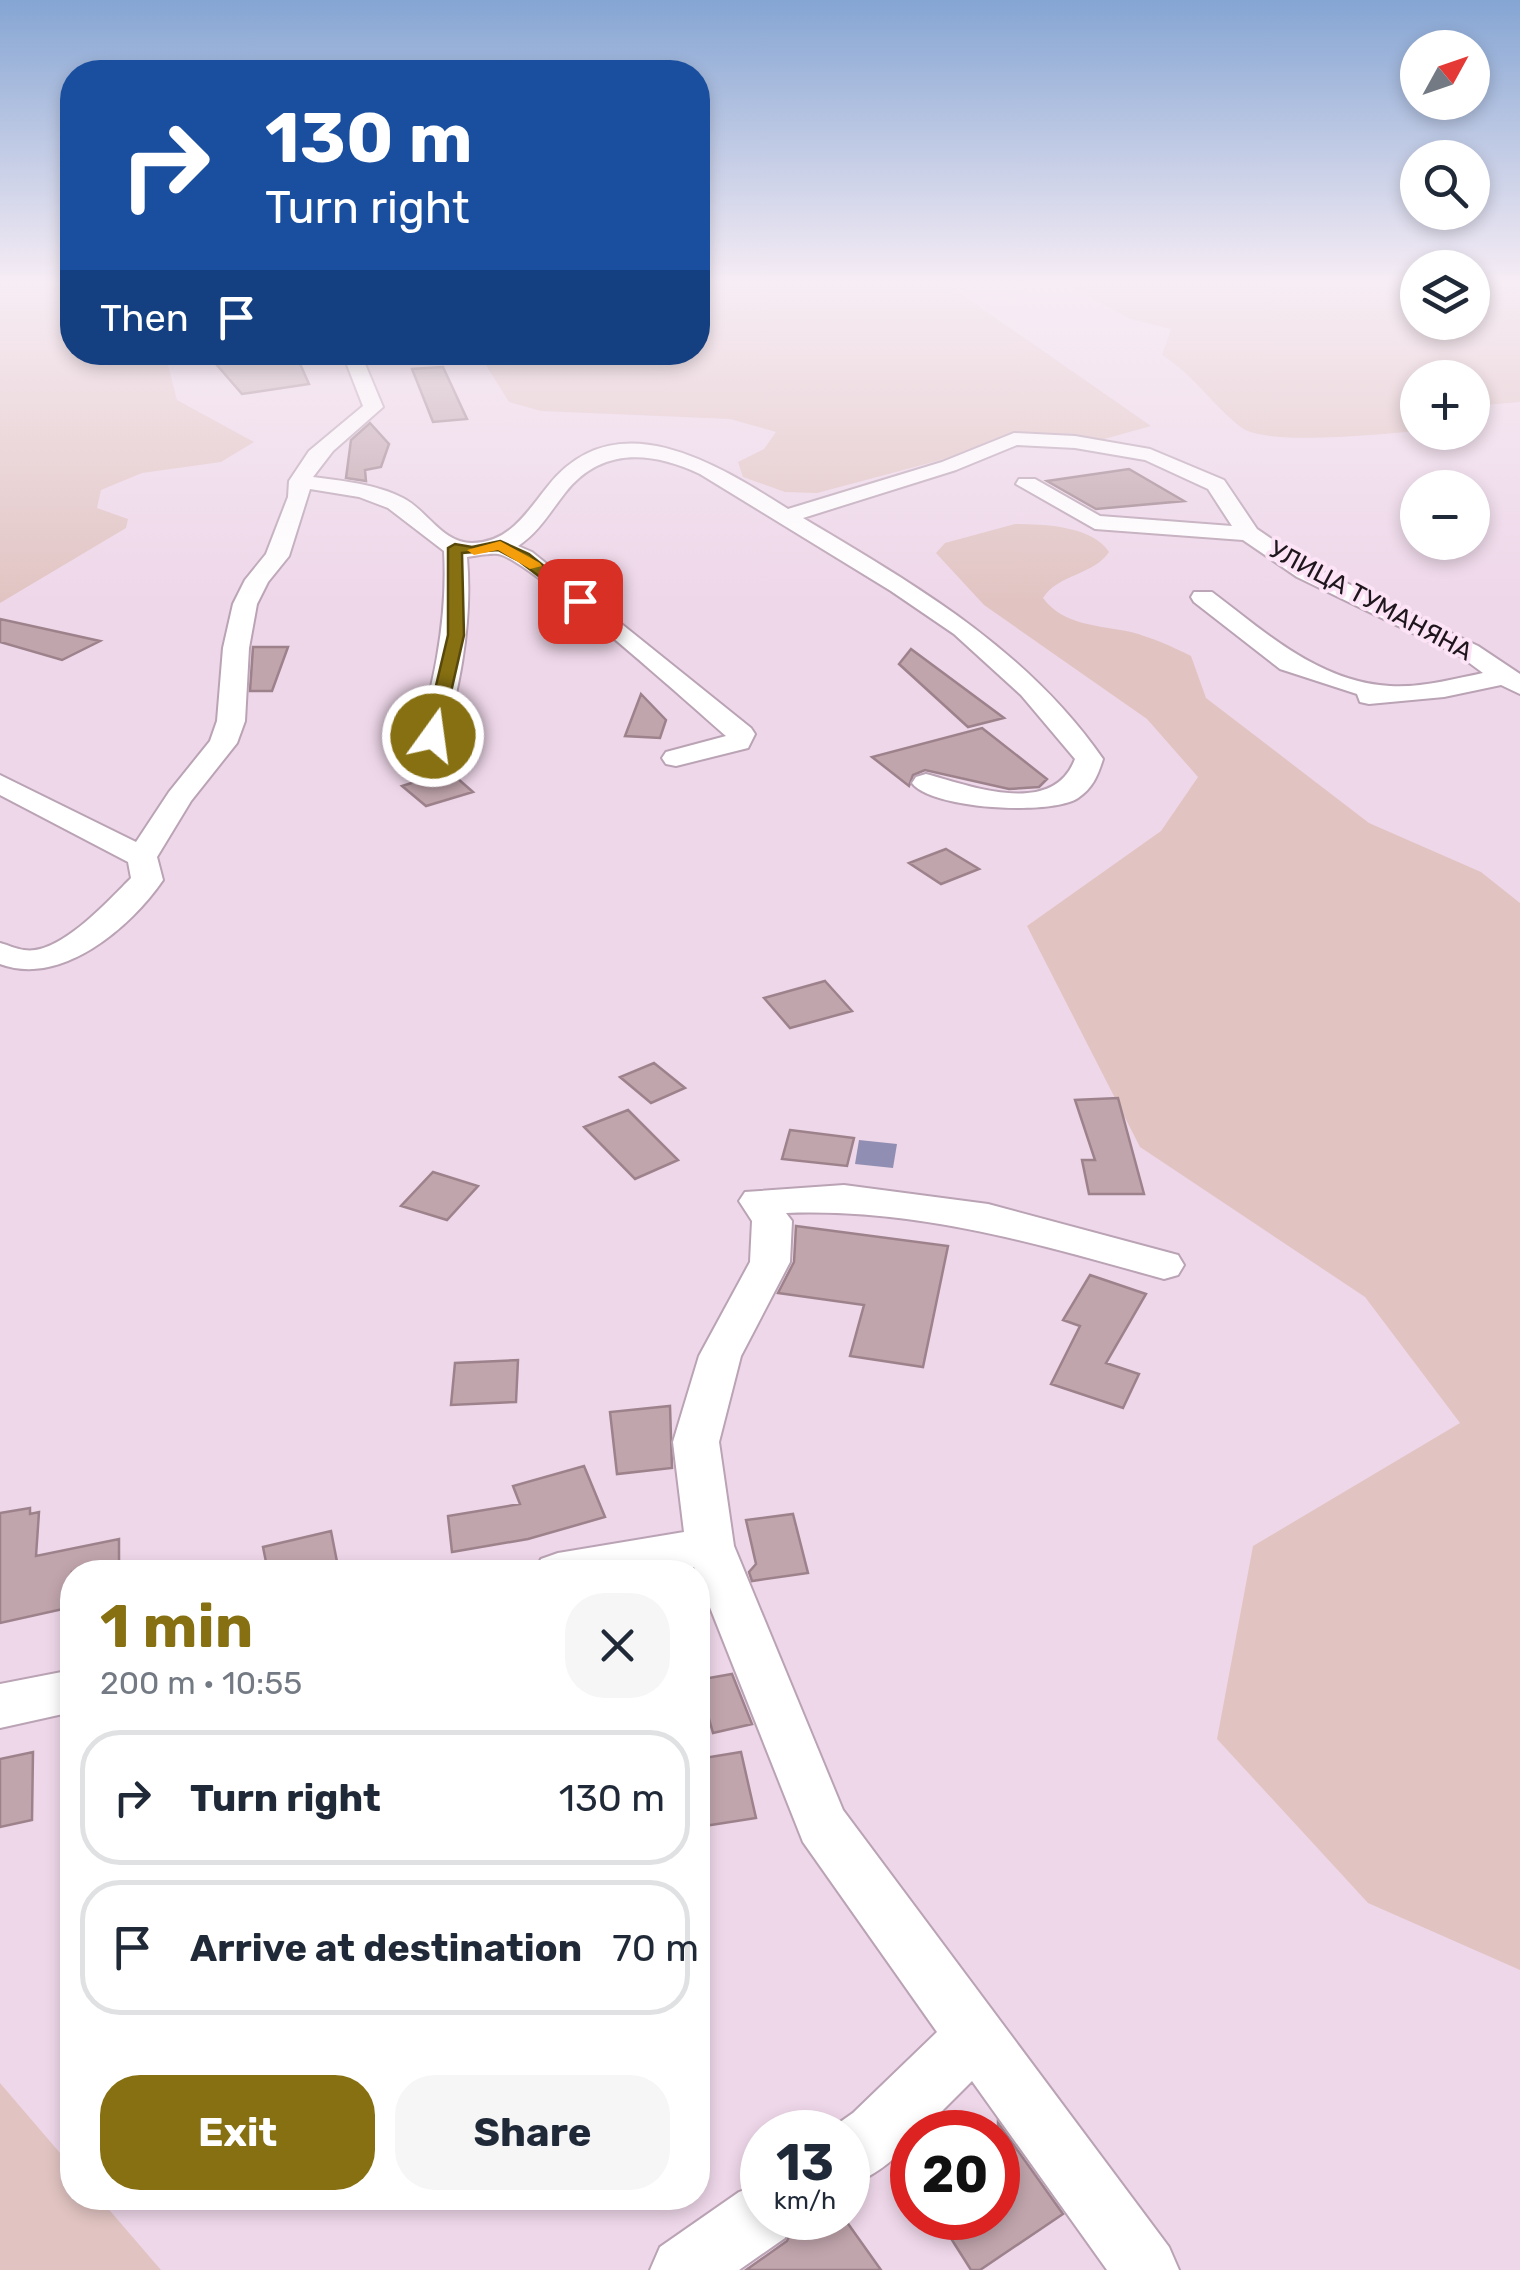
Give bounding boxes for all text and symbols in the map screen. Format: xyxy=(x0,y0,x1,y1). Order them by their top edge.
north arrow xyxy=(1400,30,1490,120)
map controls xyxy=(1400,30,1490,560)
text: 130 m xyxy=(265,97,473,180)
icon: right xyxy=(100,100,230,230)
button: search xyxy=(1400,140,1490,230)
text: Turn right xyxy=(265,181,469,234)
button: layers xyxy=(1400,250,1490,340)
icon: arrive xyxy=(209,290,264,345)
text: Then xyxy=(100,295,189,341)
button: + xyxy=(1400,360,1490,450)
button: − xyxy=(1400,470,1490,560)
street label: УЛИЦА ТУМАНЯНА xyxy=(1264,535,1478,666)
pin xyxy=(538,559,623,644)
icon: arrive xyxy=(553,574,608,629)
position arrow xyxy=(381,684,485,788)
text: 1 min xyxy=(100,1591,253,1662)
button: close xyxy=(565,1593,670,1698)
text: 200 m · 10:55 xyxy=(100,1664,302,1702)
icon: right xyxy=(105,1770,160,1825)
text: Turn right xyxy=(190,1775,381,1821)
text: 130 m xyxy=(559,1775,665,1821)
icon: arrive xyxy=(105,1920,160,1975)
text: Arrive at destination xyxy=(190,1925,582,1971)
text: 70 m xyxy=(612,1925,699,1971)
button: Exit xyxy=(100,2075,375,2190)
button: Share xyxy=(395,2075,670,2190)
speed limit sign: 20 xyxy=(890,2110,1020,2240)
text: 13 xyxy=(776,2133,834,2193)
text: km/h xyxy=(774,2186,836,2215)

